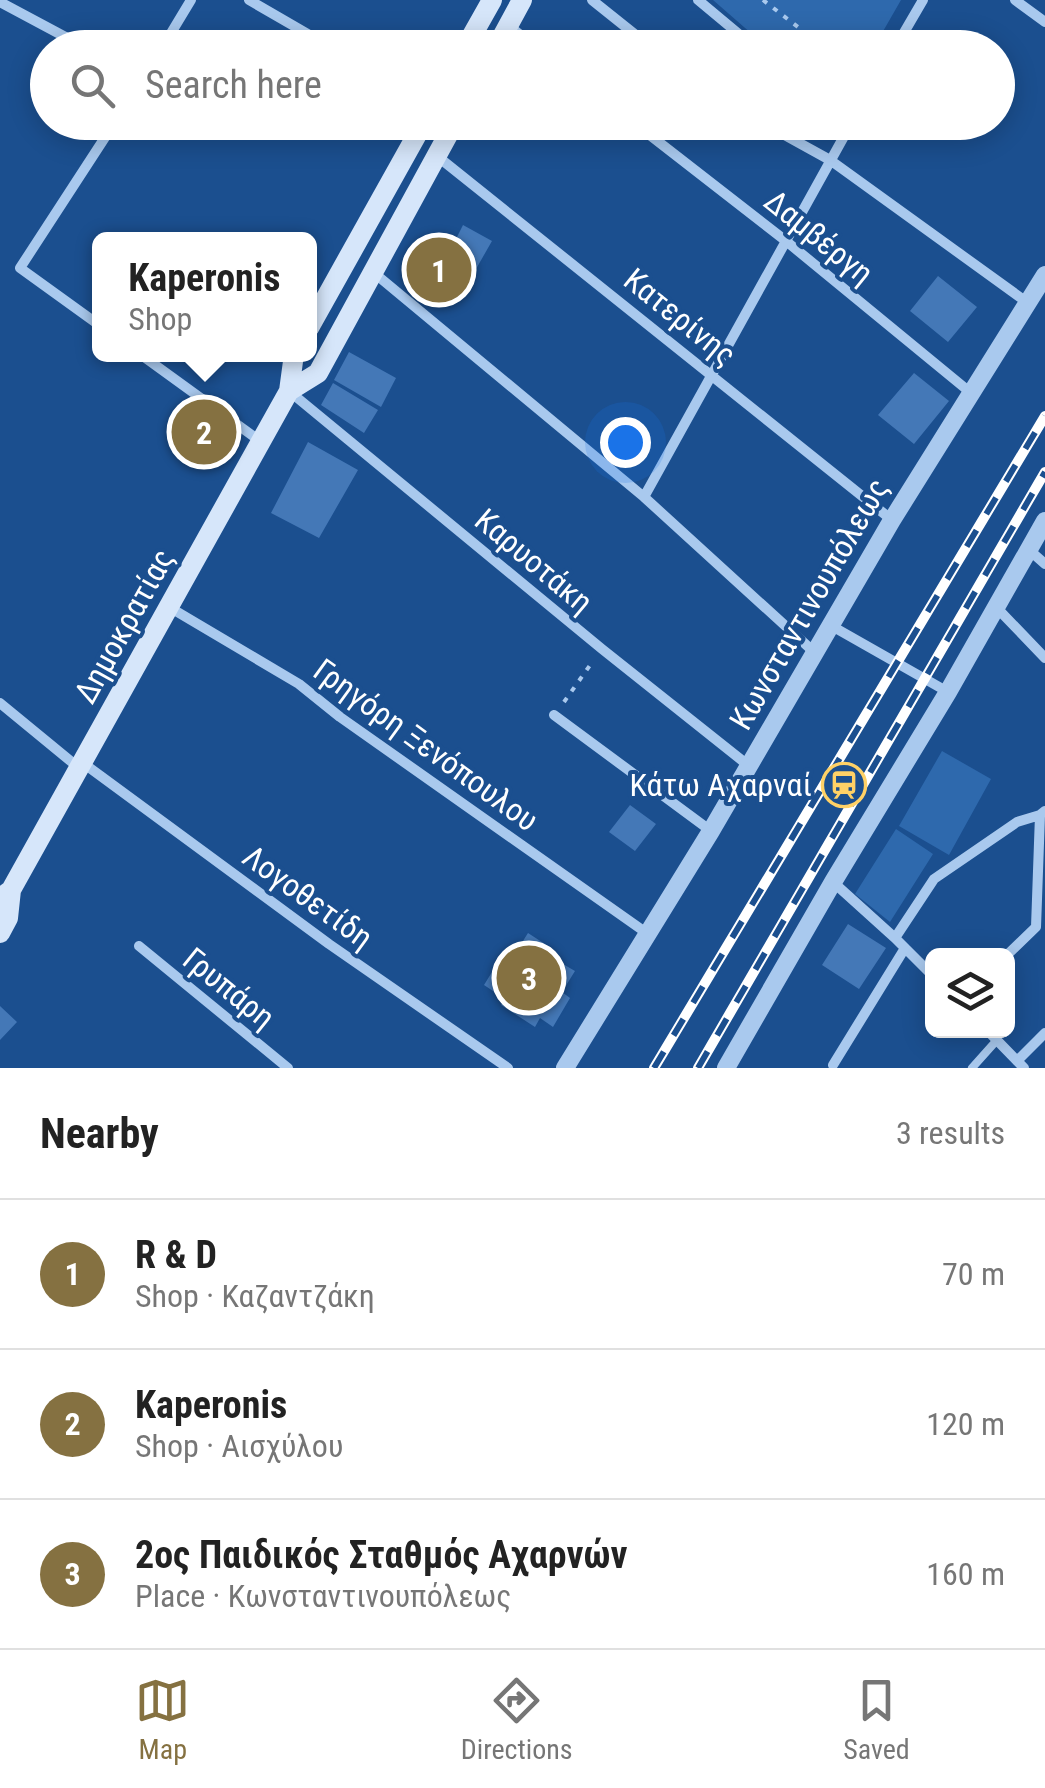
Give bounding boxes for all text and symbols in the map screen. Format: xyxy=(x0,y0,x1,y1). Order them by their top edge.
search box xyxy=(30,30,1015,140)
icon: search xyxy=(65,58,120,113)
text: Search here xyxy=(145,63,322,107)
street label: Δαμβέργη xyxy=(757,182,881,292)
popup xyxy=(92,232,317,362)
pin: 1 xyxy=(406,232,472,308)
text: Kaperonis xyxy=(128,256,281,300)
street label: Κατερίνης xyxy=(616,260,744,374)
text: Shop xyxy=(128,300,192,338)
pin: 2 xyxy=(172,394,236,470)
your location xyxy=(600,417,651,468)
street label: Κωνσταντινουπόλεως xyxy=(722,472,896,736)
street label: Καρυοτάκη xyxy=(467,501,601,621)
street label: Δημοκρατίας xyxy=(66,542,182,710)
street label: Γρηγόρη Ξενόπουλου xyxy=(306,651,546,839)
station icon: Κάτω Αχαρναί xyxy=(821,762,867,808)
place label: Κάτω Αχαρναί xyxy=(630,766,812,804)
street label: Λογοθετίδη xyxy=(236,837,380,957)
street label: Γρυπάρη xyxy=(175,940,283,1036)
pin: 3 xyxy=(496,940,562,1016)
map controls xyxy=(925,948,1015,1038)
button: layers xyxy=(925,948,1015,1038)
text: Nearby xyxy=(40,1109,159,1158)
text: 3 results xyxy=(896,1114,1005,1152)
text: R & D xyxy=(135,1233,217,1277)
text: 1 xyxy=(64,1255,81,1293)
text: 70 m xyxy=(942,1255,1005,1293)
text: Shop · Καζαντζάκη xyxy=(135,1277,375,1315)
text: Kaperonis xyxy=(135,1383,287,1427)
text: 2 xyxy=(64,1405,81,1443)
text: 120 m xyxy=(926,1405,1005,1443)
text: Shop · Αισχύλου xyxy=(135,1427,343,1465)
text: 2ος Παιδικός Σταθμός Αχαρνών xyxy=(135,1533,628,1577)
text: 3 xyxy=(64,1555,81,1593)
text: 160 m xyxy=(926,1555,1005,1593)
text: Place · Κωνσταντινουπόλεως xyxy=(135,1577,511,1615)
tab: Map xyxy=(135,1673,190,1766)
tab: Directions xyxy=(461,1673,573,1766)
tab: Saved xyxy=(843,1673,910,1766)

